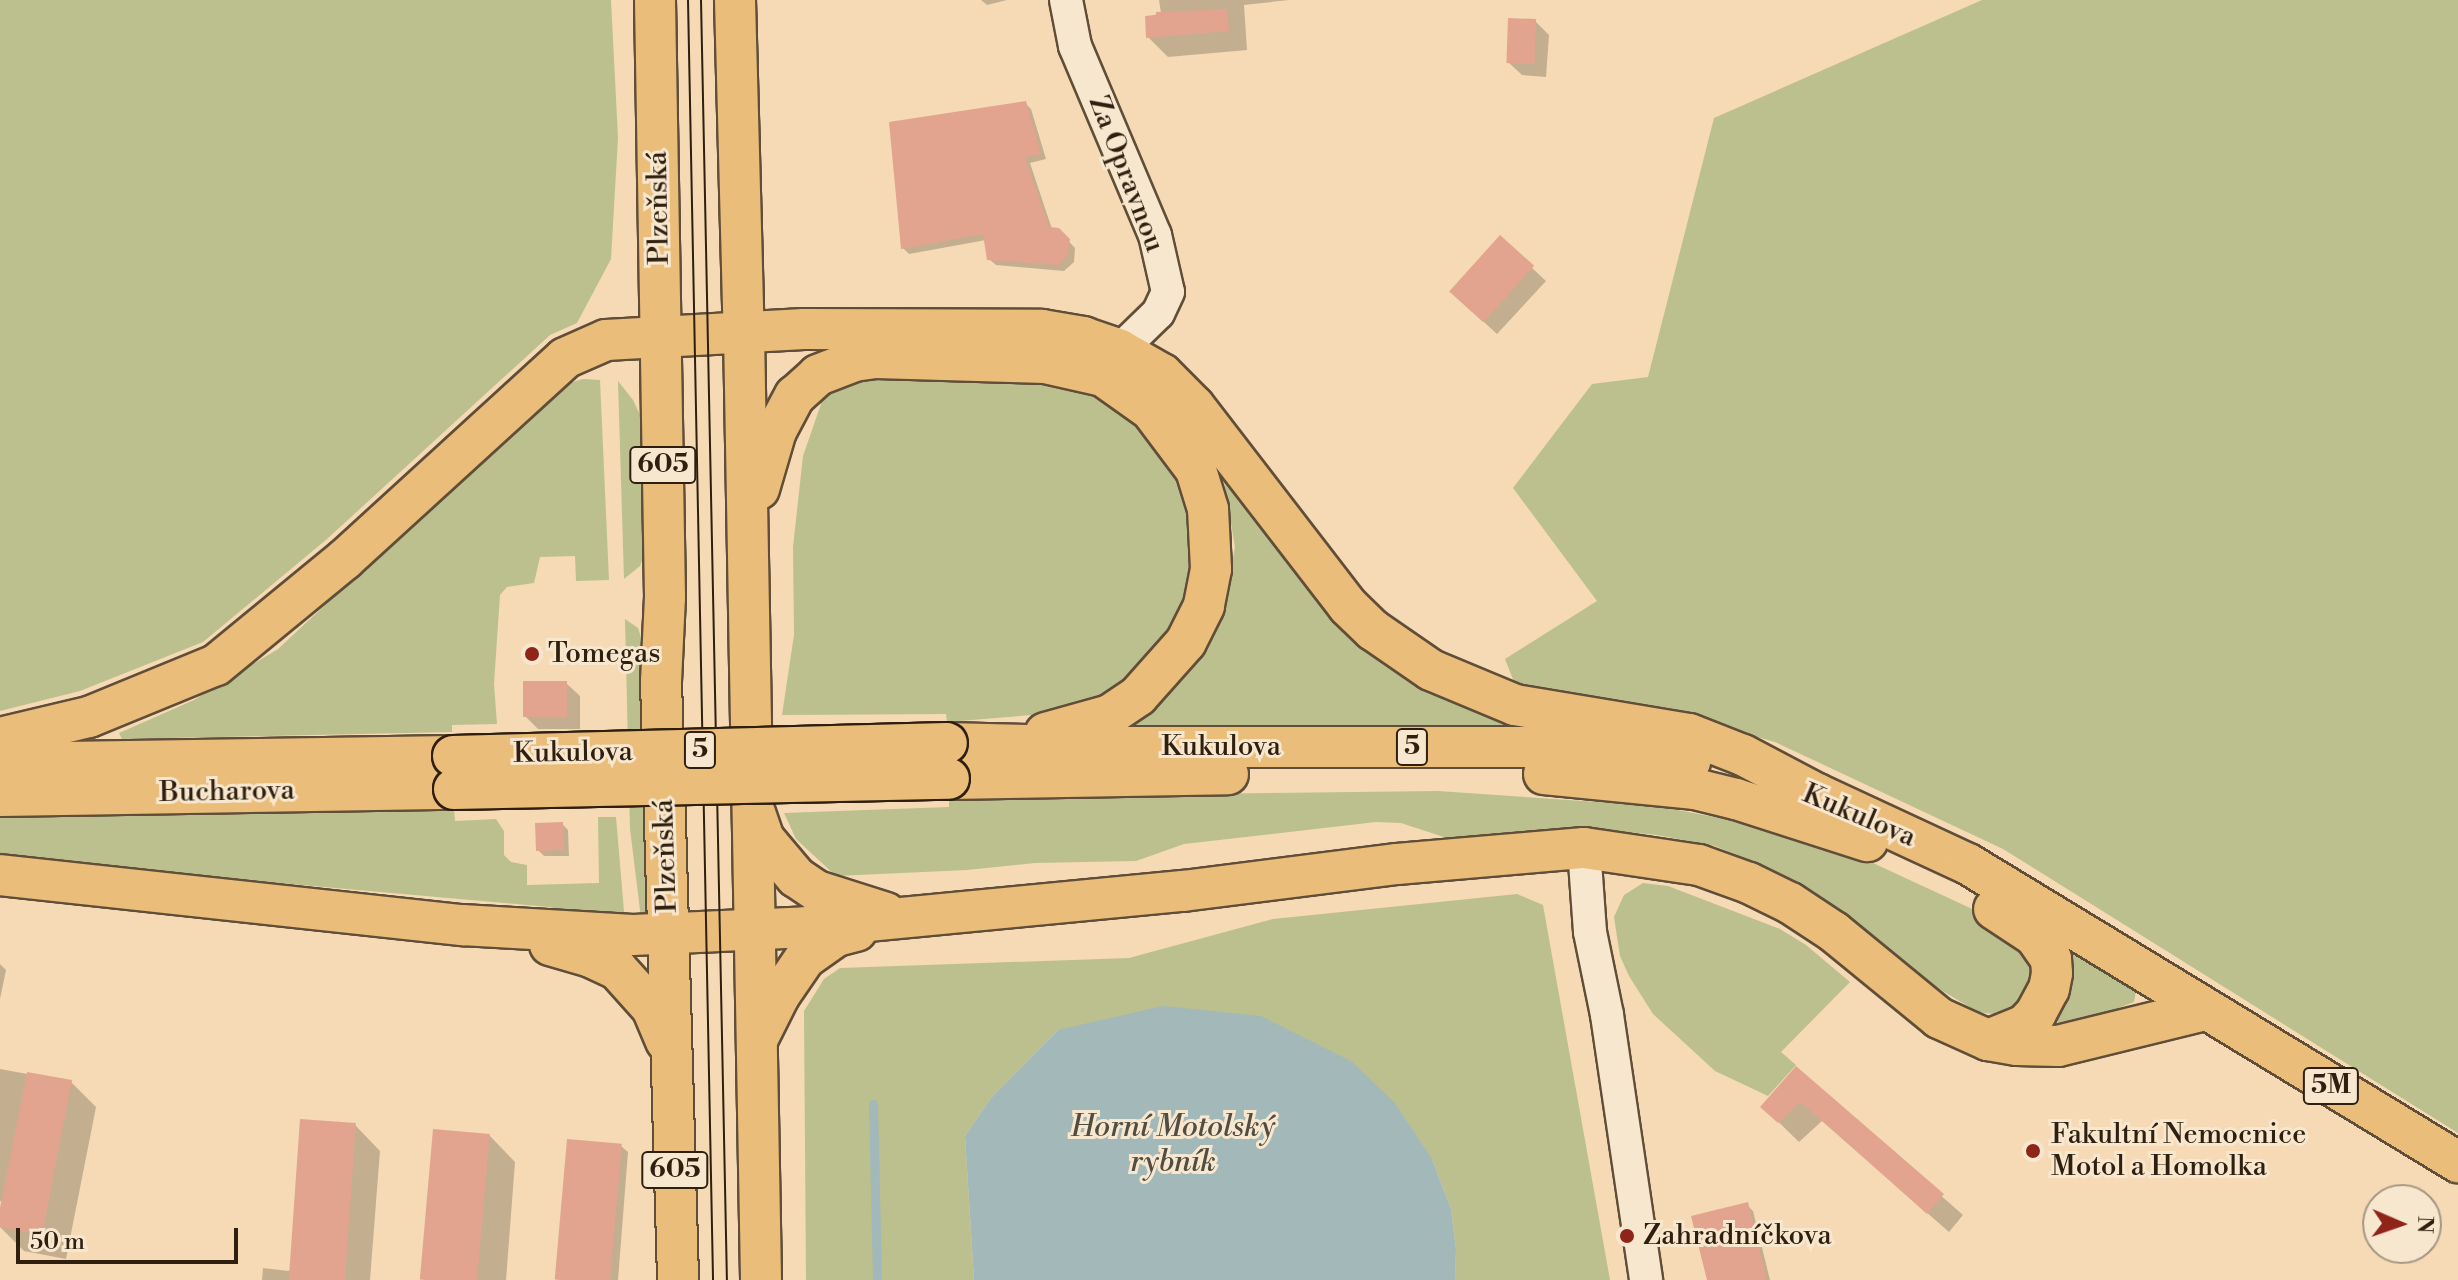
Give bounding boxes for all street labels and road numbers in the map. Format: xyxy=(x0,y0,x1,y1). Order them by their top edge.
street label: Za Opravnou xyxy=(1081,91,1171,257)
street label: Plzeňská xyxy=(641,151,677,265)
road number: 605 xyxy=(629,443,697,487)
road number: 5 xyxy=(1394,725,1430,769)
road number: 5 xyxy=(682,728,718,772)
street label: Kukulova xyxy=(1161,730,1281,764)
street label: Kukulova xyxy=(513,735,633,771)
street label: Bucharova xyxy=(159,774,295,810)
street label: Kukulova xyxy=(1797,777,1921,855)
street label: Plzeňská xyxy=(647,799,685,913)
road number: 5M xyxy=(2301,1064,2361,1108)
road number: 605 xyxy=(641,1148,709,1192)

